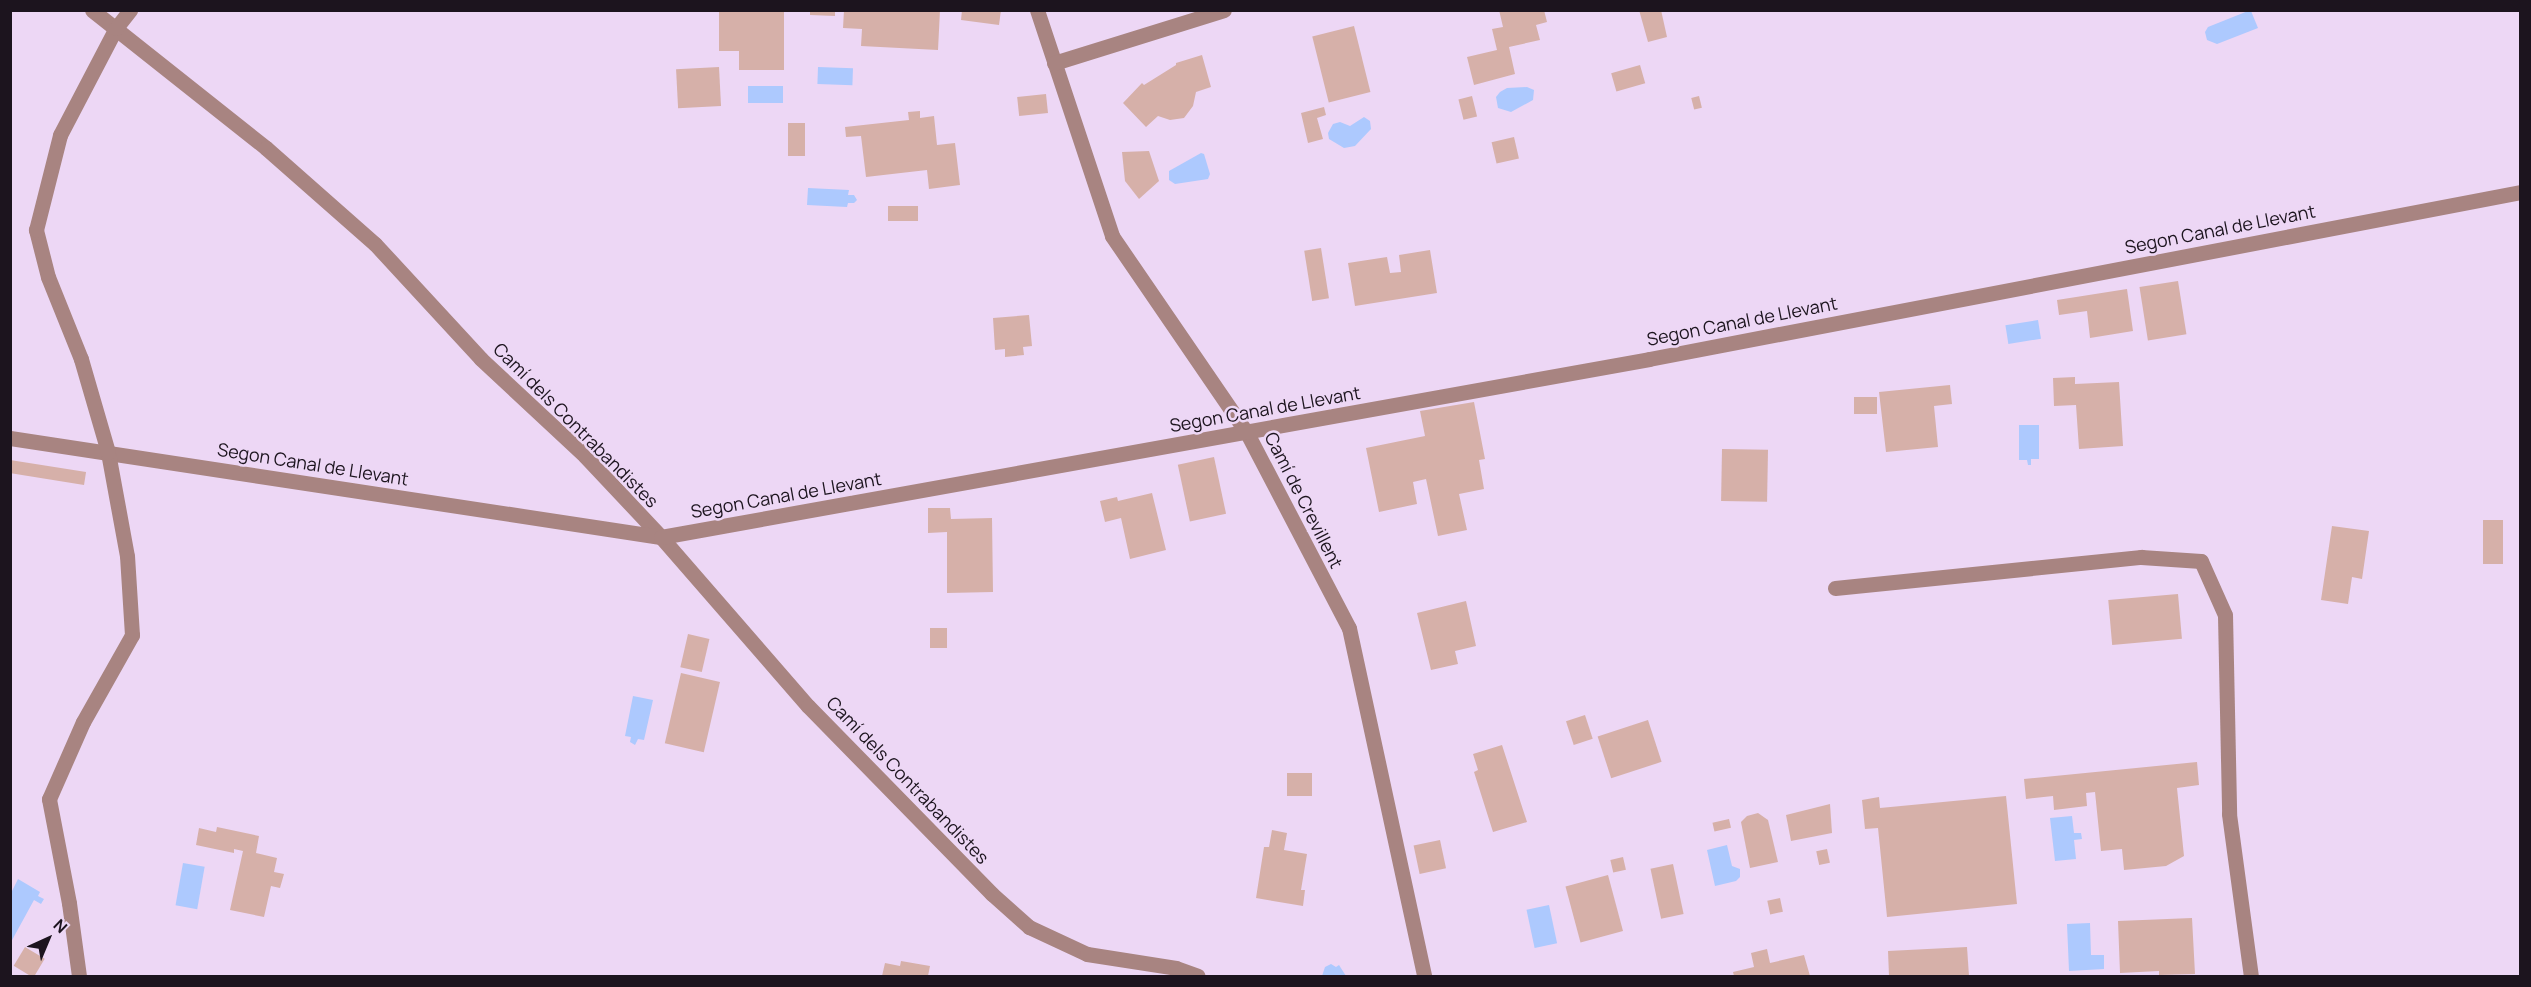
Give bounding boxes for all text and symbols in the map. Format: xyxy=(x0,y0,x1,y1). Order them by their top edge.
street label: Segon Canal de Llevant xyxy=(2123,200,2317,258)
street label: Segon Canal de Llevant xyxy=(1645,292,1839,350)
street label: Camí dels Contrabandistes xyxy=(489,338,663,512)
street label: Segon Canal de Llevant xyxy=(1168,382,1362,436)
street label: Camí de Crevillent xyxy=(1260,428,1348,572)
street label: Segon Canal de Llevant xyxy=(216,438,410,490)
street label: Segon Canal de Llevant xyxy=(689,468,883,522)
street label: Camí dels Contrabandistes xyxy=(822,692,994,868)
north arrow xyxy=(18,909,78,969)
text: N xyxy=(49,914,72,938)

